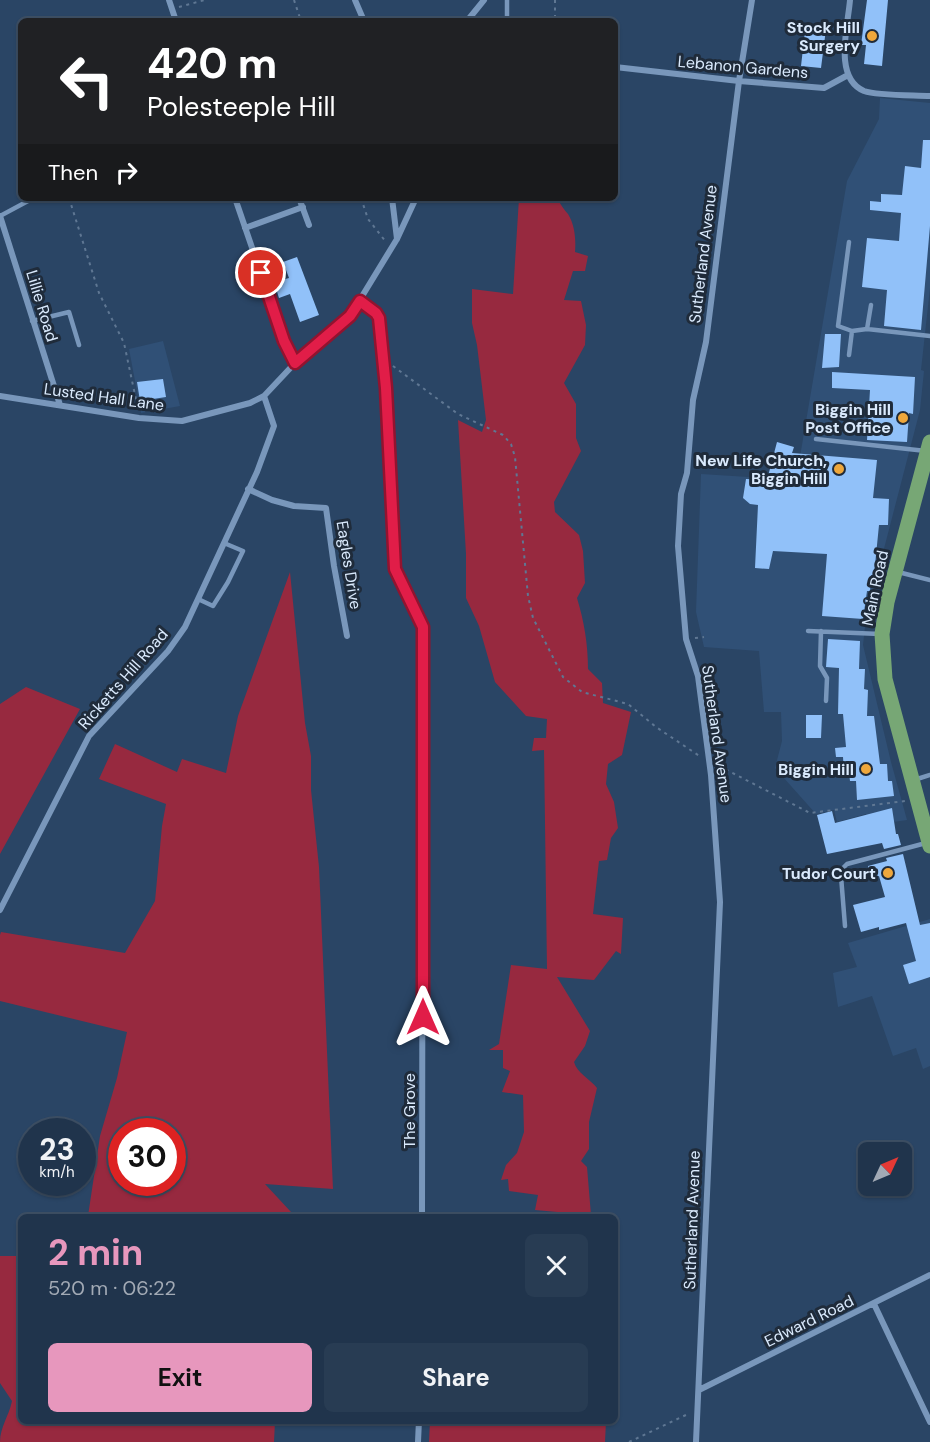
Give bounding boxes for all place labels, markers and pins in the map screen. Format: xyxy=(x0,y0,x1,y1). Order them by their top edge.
place label: Stock Hill Surgery xyxy=(787,17,860,56)
marker: Stock Hill Surgery xyxy=(865,29,879,43)
pin xyxy=(235,247,286,298)
place label: Biggin Hill Post Office xyxy=(805,399,891,438)
marker: Biggin Hill Post Office xyxy=(896,411,910,425)
place label: New Life Church, Biggin Hill xyxy=(695,450,827,489)
marker: New Life Church, Biggin Hill xyxy=(832,462,846,476)
place label: Biggin Hill xyxy=(778,759,854,780)
marker: Biggin Hill xyxy=(859,762,873,776)
place label: Tudor Court xyxy=(782,863,876,884)
marker: Tudor Court xyxy=(881,866,895,880)

